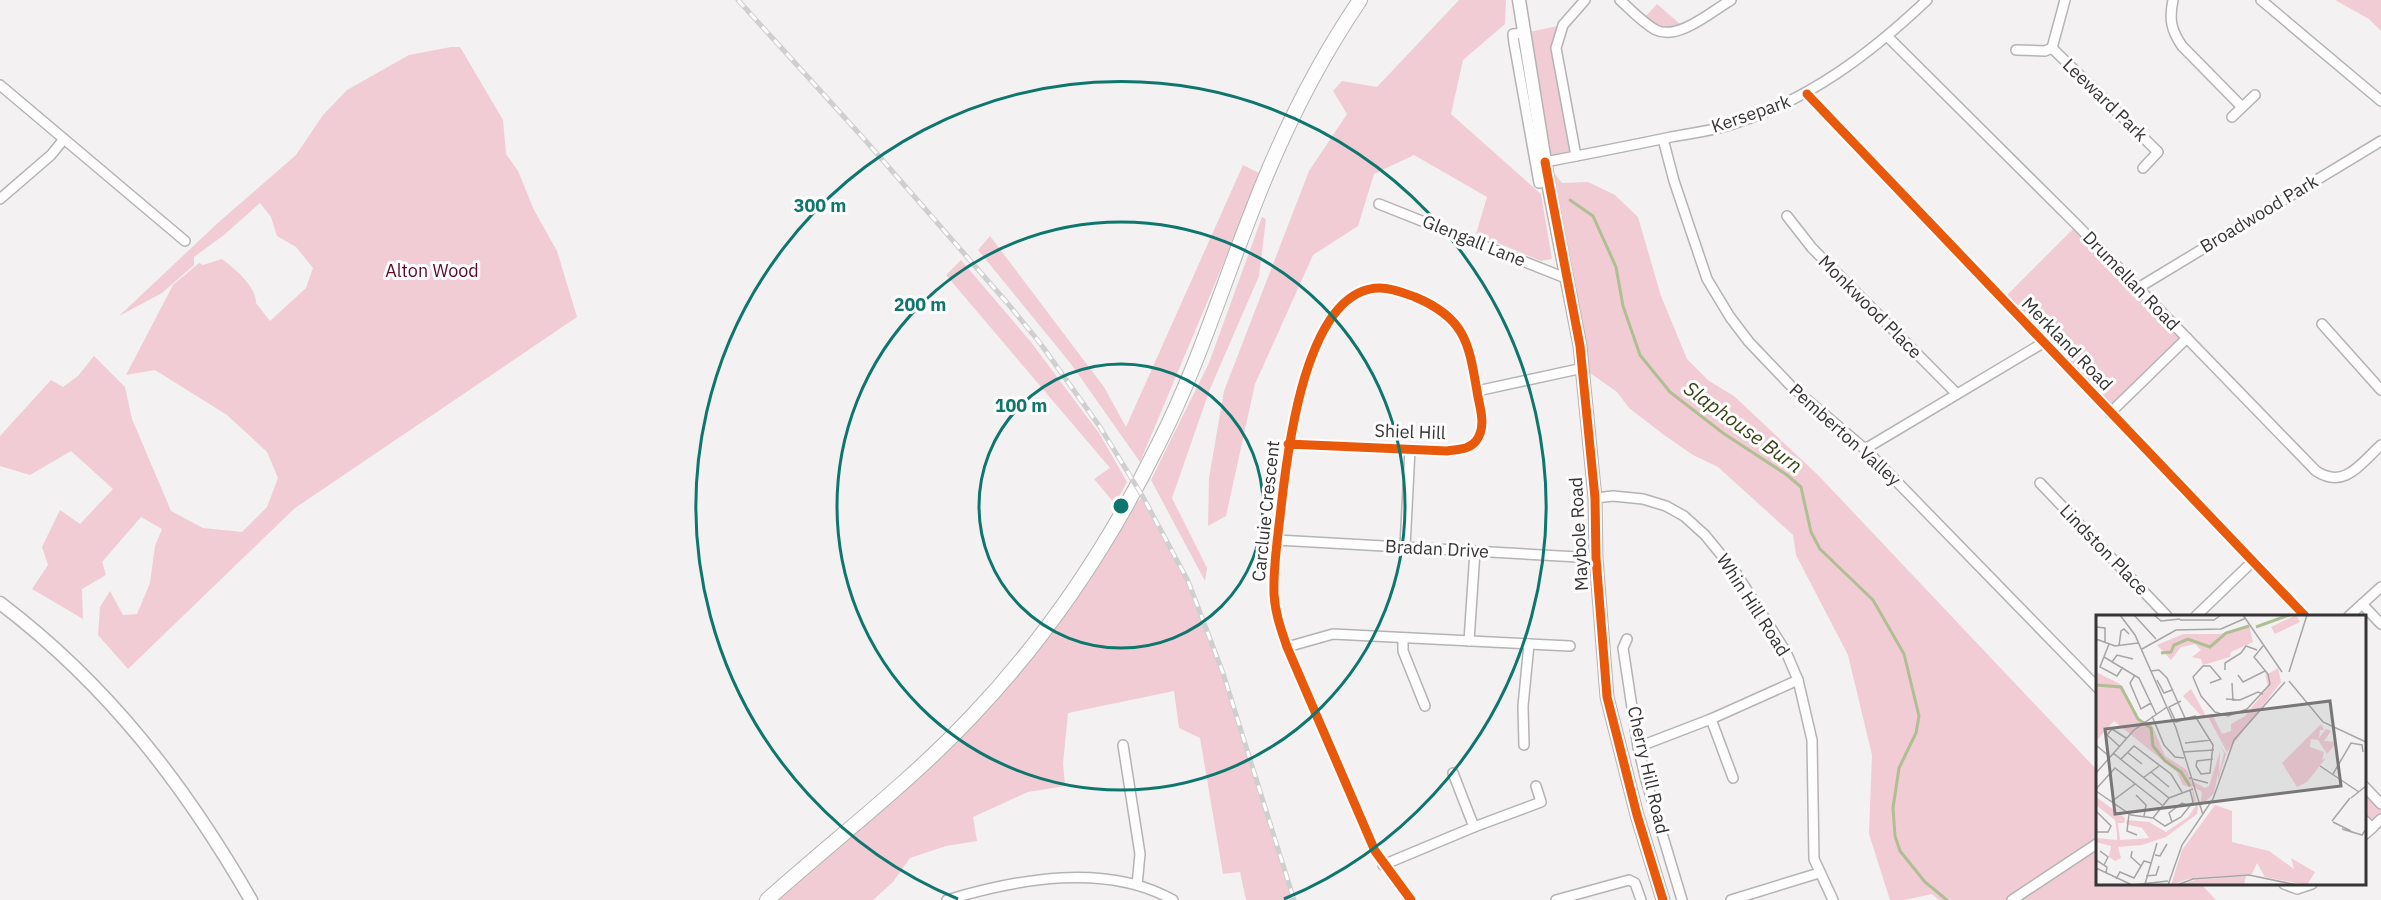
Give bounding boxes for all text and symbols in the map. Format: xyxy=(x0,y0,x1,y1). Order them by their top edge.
street label: Leeward Park xyxy=(2058,53,2153,146)
street label: Kersepark xyxy=(1708,89,1794,138)
street label: Broadwood Park xyxy=(2196,169,2322,258)
text: 300 m xyxy=(794,194,846,217)
street label: Glengall Lane xyxy=(1419,209,1529,272)
street label: Drumellan Road xyxy=(2078,226,2185,335)
street label: Monkwood Place xyxy=(1814,250,1927,363)
park label: Alton Wood xyxy=(385,259,479,282)
street label: Merkland Road xyxy=(2017,292,2118,395)
text: 200 m xyxy=(894,293,946,316)
water label: Slaphouse Burn xyxy=(1679,375,1808,479)
street label: Pemberton Valley xyxy=(1785,378,1906,491)
text: 100 m xyxy=(995,394,1047,417)
street label: Shiel Hill xyxy=(1374,419,1446,444)
street label: Carcluie Crescent xyxy=(1247,439,1284,583)
street label: Maybole Road xyxy=(1564,476,1593,592)
centre of rings xyxy=(1111,496,1131,516)
street label: Lindston Place xyxy=(2055,499,2154,600)
street label: Bradan Drive xyxy=(1384,534,1490,563)
street label: Whin Hill Road xyxy=(1712,549,1795,660)
inset map xyxy=(2096,615,2366,885)
street label: Cherry Hill Road xyxy=(1623,704,1674,836)

